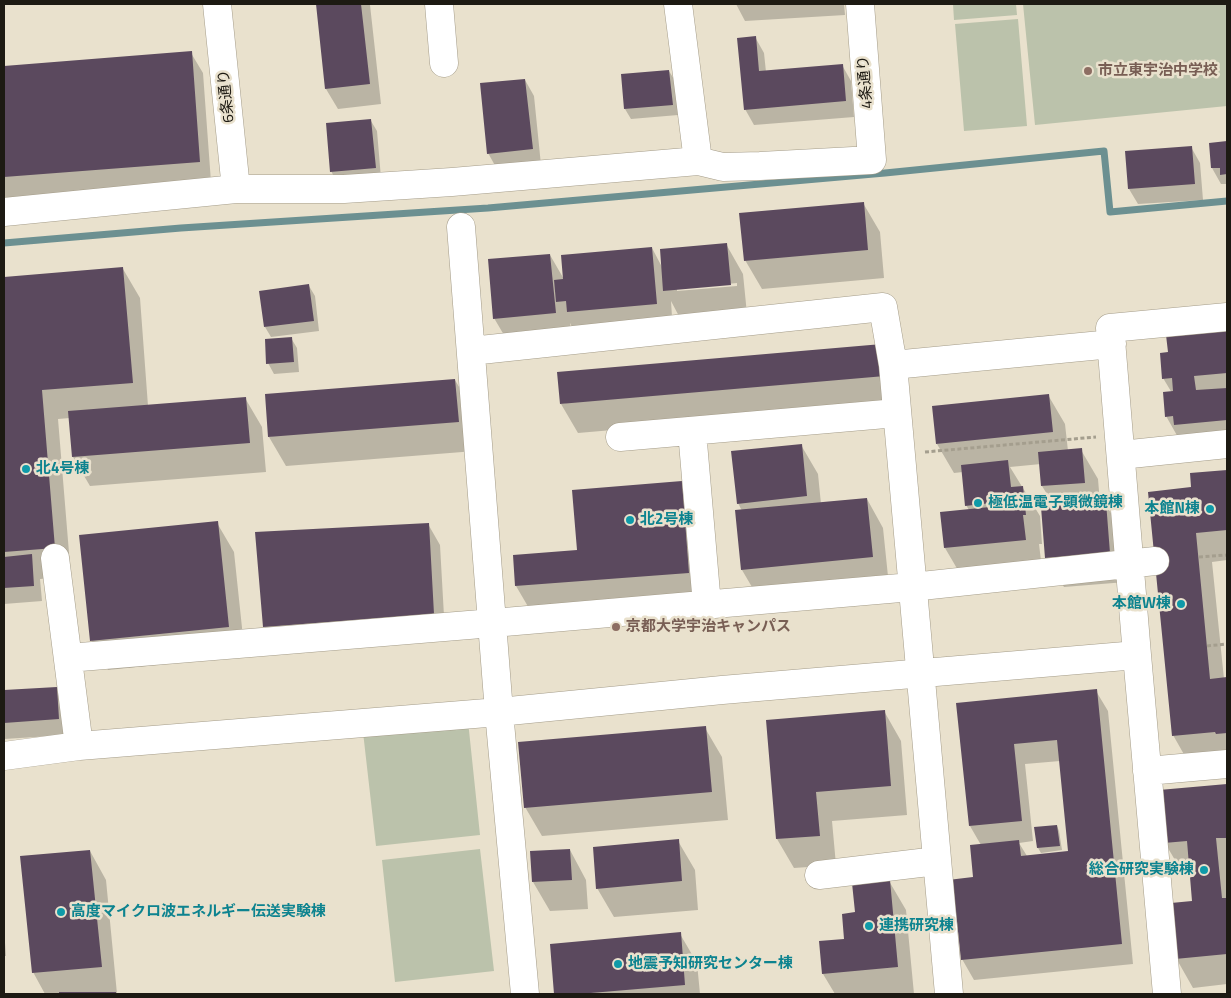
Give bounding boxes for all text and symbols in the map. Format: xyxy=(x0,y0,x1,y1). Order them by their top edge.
street label: 4条通り xyxy=(855,55,877,109)
place label: 市立東宇治中学校 xyxy=(1098,62,1218,80)
marker: 市立東宇治中学校 xyxy=(1082,65,1094,77)
street label: 6条通り xyxy=(215,69,239,123)
place label: 北4号棟 xyxy=(36,460,89,478)
marker: 北4号棟 xyxy=(20,463,32,475)
place label: 極低温電子顕微鏡棟 xyxy=(988,494,1123,512)
marker: 極低温電子顕微鏡棟 xyxy=(972,497,984,509)
place label: 本館N棟 xyxy=(1145,500,1200,518)
marker: 本館N棟 xyxy=(1204,503,1216,515)
place label: 北2号棟 xyxy=(640,511,693,529)
marker: 北2号棟 xyxy=(624,514,636,526)
place label: 本館W棟 xyxy=(1112,595,1171,613)
marker: 本館W棟 xyxy=(1175,598,1187,610)
place label: 京都大学宇治キャンパス xyxy=(626,618,791,636)
marker: 京都大学宇治キャンパス xyxy=(610,621,622,633)
place label: 総合研究実験棟 xyxy=(1089,861,1194,879)
marker: 総合研究実験棟 xyxy=(1198,864,1210,876)
place label: 高度マイクロ波エネルギー伝送実験棟 xyxy=(71,903,326,921)
marker: 高度マイクロ波エネルギー伝送実験棟 xyxy=(55,906,67,918)
place label: 連携研究棟 xyxy=(879,917,954,935)
marker: 連携研究棟 xyxy=(863,920,875,932)
place label: 地震予知研究センター棟 xyxy=(628,955,793,973)
marker: 地震予知研究センター棟 xyxy=(612,958,624,970)

